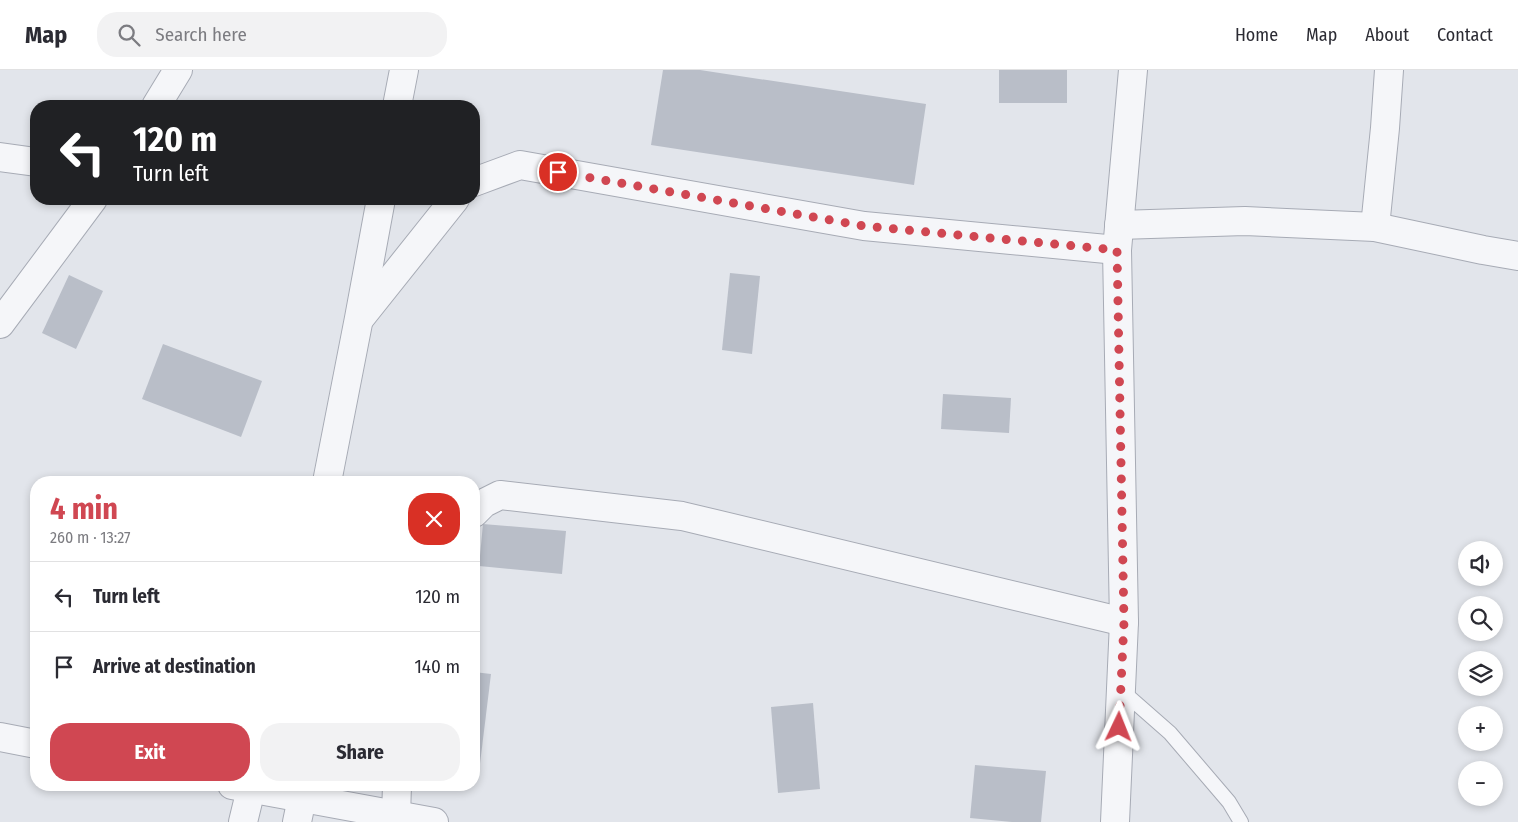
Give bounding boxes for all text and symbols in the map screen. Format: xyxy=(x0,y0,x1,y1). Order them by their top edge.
search box xyxy=(97,12,447,57)
text: Map xyxy=(25,21,67,49)
icon: search xyxy=(115,21,143,49)
text: Search here xyxy=(155,23,247,46)
text: Home xyxy=(1235,24,1278,46)
text: Map xyxy=(1306,24,1337,46)
text: About xyxy=(1365,24,1409,46)
text: Contact xyxy=(1437,24,1493,46)
text: 120 m xyxy=(133,118,217,160)
icon: left xyxy=(50,120,115,185)
pin xyxy=(537,151,579,193)
icon: arrive xyxy=(544,158,572,186)
text: Turn left xyxy=(133,160,209,187)
text: 4 min xyxy=(50,491,118,527)
button: close xyxy=(408,493,460,545)
text: 260 m · 13:27 xyxy=(50,528,131,547)
map controls xyxy=(1458,541,1503,806)
button: sound xyxy=(1458,541,1503,586)
icon: left xyxy=(50,583,78,611)
text: Turn left xyxy=(93,585,160,608)
text: 120 m xyxy=(415,585,460,608)
button: search xyxy=(1458,596,1503,641)
button: layers xyxy=(1458,651,1503,696)
icon: arrive xyxy=(50,653,78,681)
text: Arrive at destination xyxy=(93,655,256,678)
text: 140 m xyxy=(414,655,460,678)
position arrow xyxy=(1092,700,1144,752)
button: + xyxy=(1458,706,1503,751)
button: Exit xyxy=(50,723,250,781)
button: Share xyxy=(260,723,460,781)
button: − xyxy=(1458,761,1503,806)

